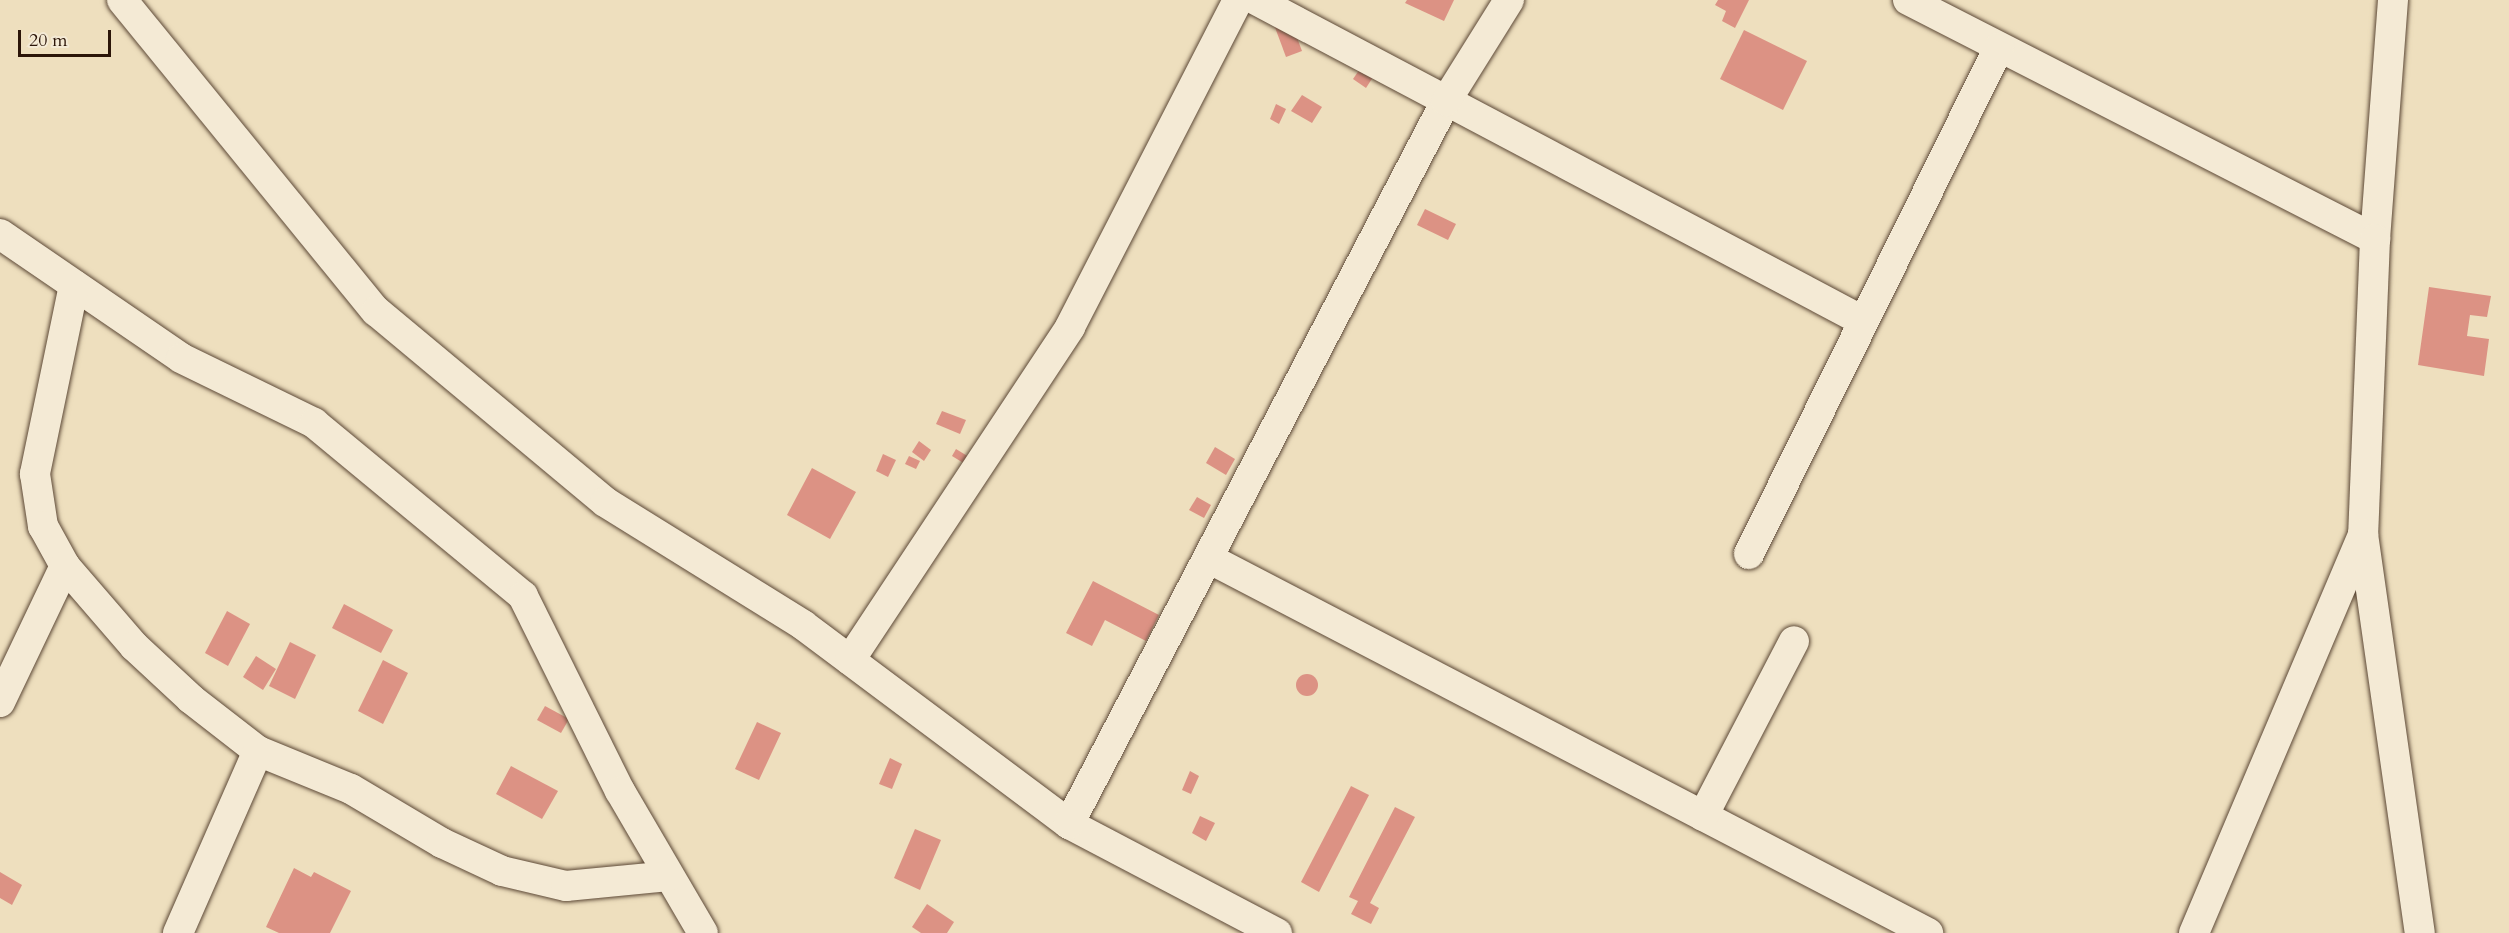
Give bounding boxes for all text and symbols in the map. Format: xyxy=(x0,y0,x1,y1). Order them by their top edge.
scale bar xyxy=(21,18,114,56)
text: 20 m xyxy=(29,28,68,53)

